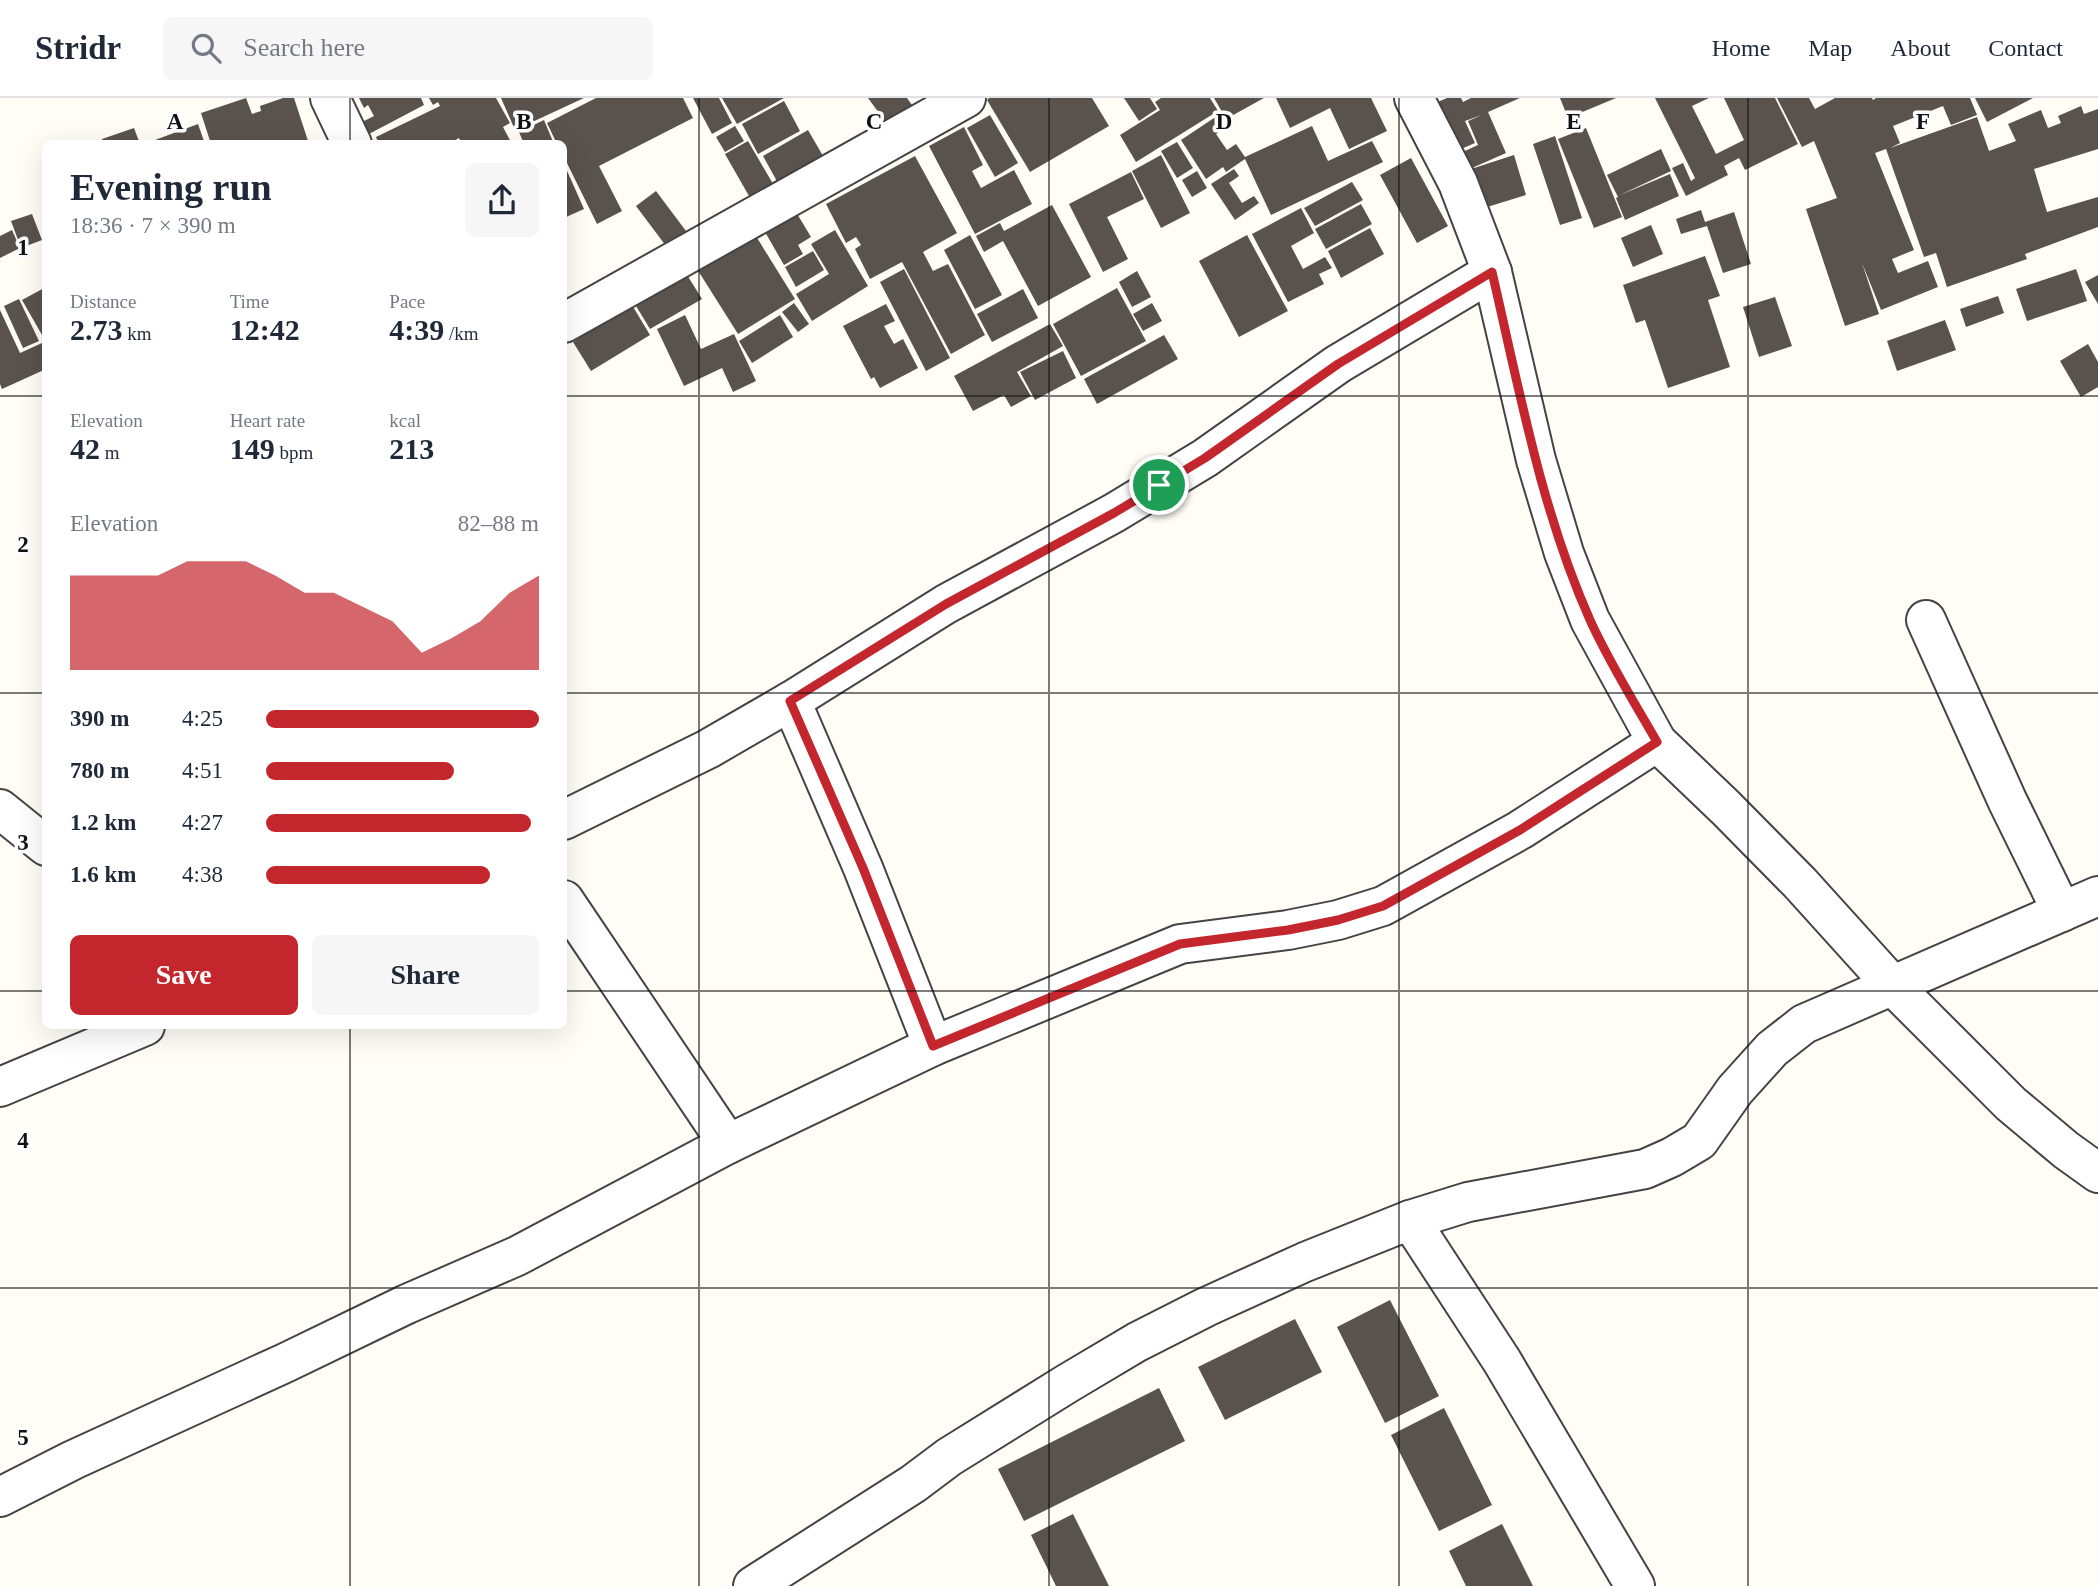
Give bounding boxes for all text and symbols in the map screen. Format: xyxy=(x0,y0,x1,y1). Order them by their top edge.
search box xyxy=(163,17,653,80)
icon: search xyxy=(187,29,225,67)
text: Stridr xyxy=(35,30,121,66)
text: Search here xyxy=(243,33,365,62)
text: Home xyxy=(1712,35,1770,61)
text: Map xyxy=(1808,35,1852,61)
text: About xyxy=(1890,35,1950,61)
text: Contact xyxy=(1988,35,2063,61)
text: A xyxy=(167,109,184,134)
text: B xyxy=(516,109,532,134)
text: C xyxy=(866,109,882,134)
text: D xyxy=(1216,109,1232,134)
text: E xyxy=(1566,109,1582,134)
text: F xyxy=(1916,109,1930,134)
button: share xyxy=(465,163,539,237)
text: Evening run xyxy=(70,166,272,208)
text: 18:36 · 7 × 390 m xyxy=(70,213,236,238)
text: 1 xyxy=(17,235,29,260)
text: Distance xyxy=(70,291,136,312)
text: Time xyxy=(230,291,269,312)
text: Pace xyxy=(389,291,425,312)
text: 2.73 xyxy=(70,313,123,346)
text: 12:42 xyxy=(230,313,300,346)
text: 4:39 xyxy=(389,313,444,346)
text: km xyxy=(123,323,152,344)
text: /km xyxy=(444,323,479,344)
text: Elevation xyxy=(70,410,143,431)
text: Heart rate xyxy=(230,410,305,431)
text: kcal xyxy=(389,410,421,431)
text: 42 xyxy=(70,432,100,465)
text: 149 xyxy=(230,432,275,465)
text: 213 xyxy=(389,432,434,465)
text: m xyxy=(100,442,120,463)
text: bpm xyxy=(275,442,313,463)
pin xyxy=(1129,455,1189,515)
icon: arrive xyxy=(1140,466,1178,504)
text: Elevation xyxy=(70,511,158,536)
text: 82–88 m xyxy=(458,511,539,536)
text: 2 xyxy=(17,532,29,557)
text: 390 m xyxy=(70,706,129,731)
text: 4:25 xyxy=(182,706,223,731)
text: 780 m xyxy=(70,758,129,783)
text: 4:51 xyxy=(182,758,223,783)
text: 1.2 km xyxy=(70,810,136,835)
text: 4:27 xyxy=(182,810,223,835)
text: 3 xyxy=(17,830,29,855)
text: 1.6 km xyxy=(70,862,136,887)
text: 4:38 xyxy=(182,862,223,887)
button: Save xyxy=(70,935,298,1015)
button: Share xyxy=(312,935,539,1015)
text: 4 xyxy=(17,1128,29,1153)
text: 5 xyxy=(17,1425,29,1450)

